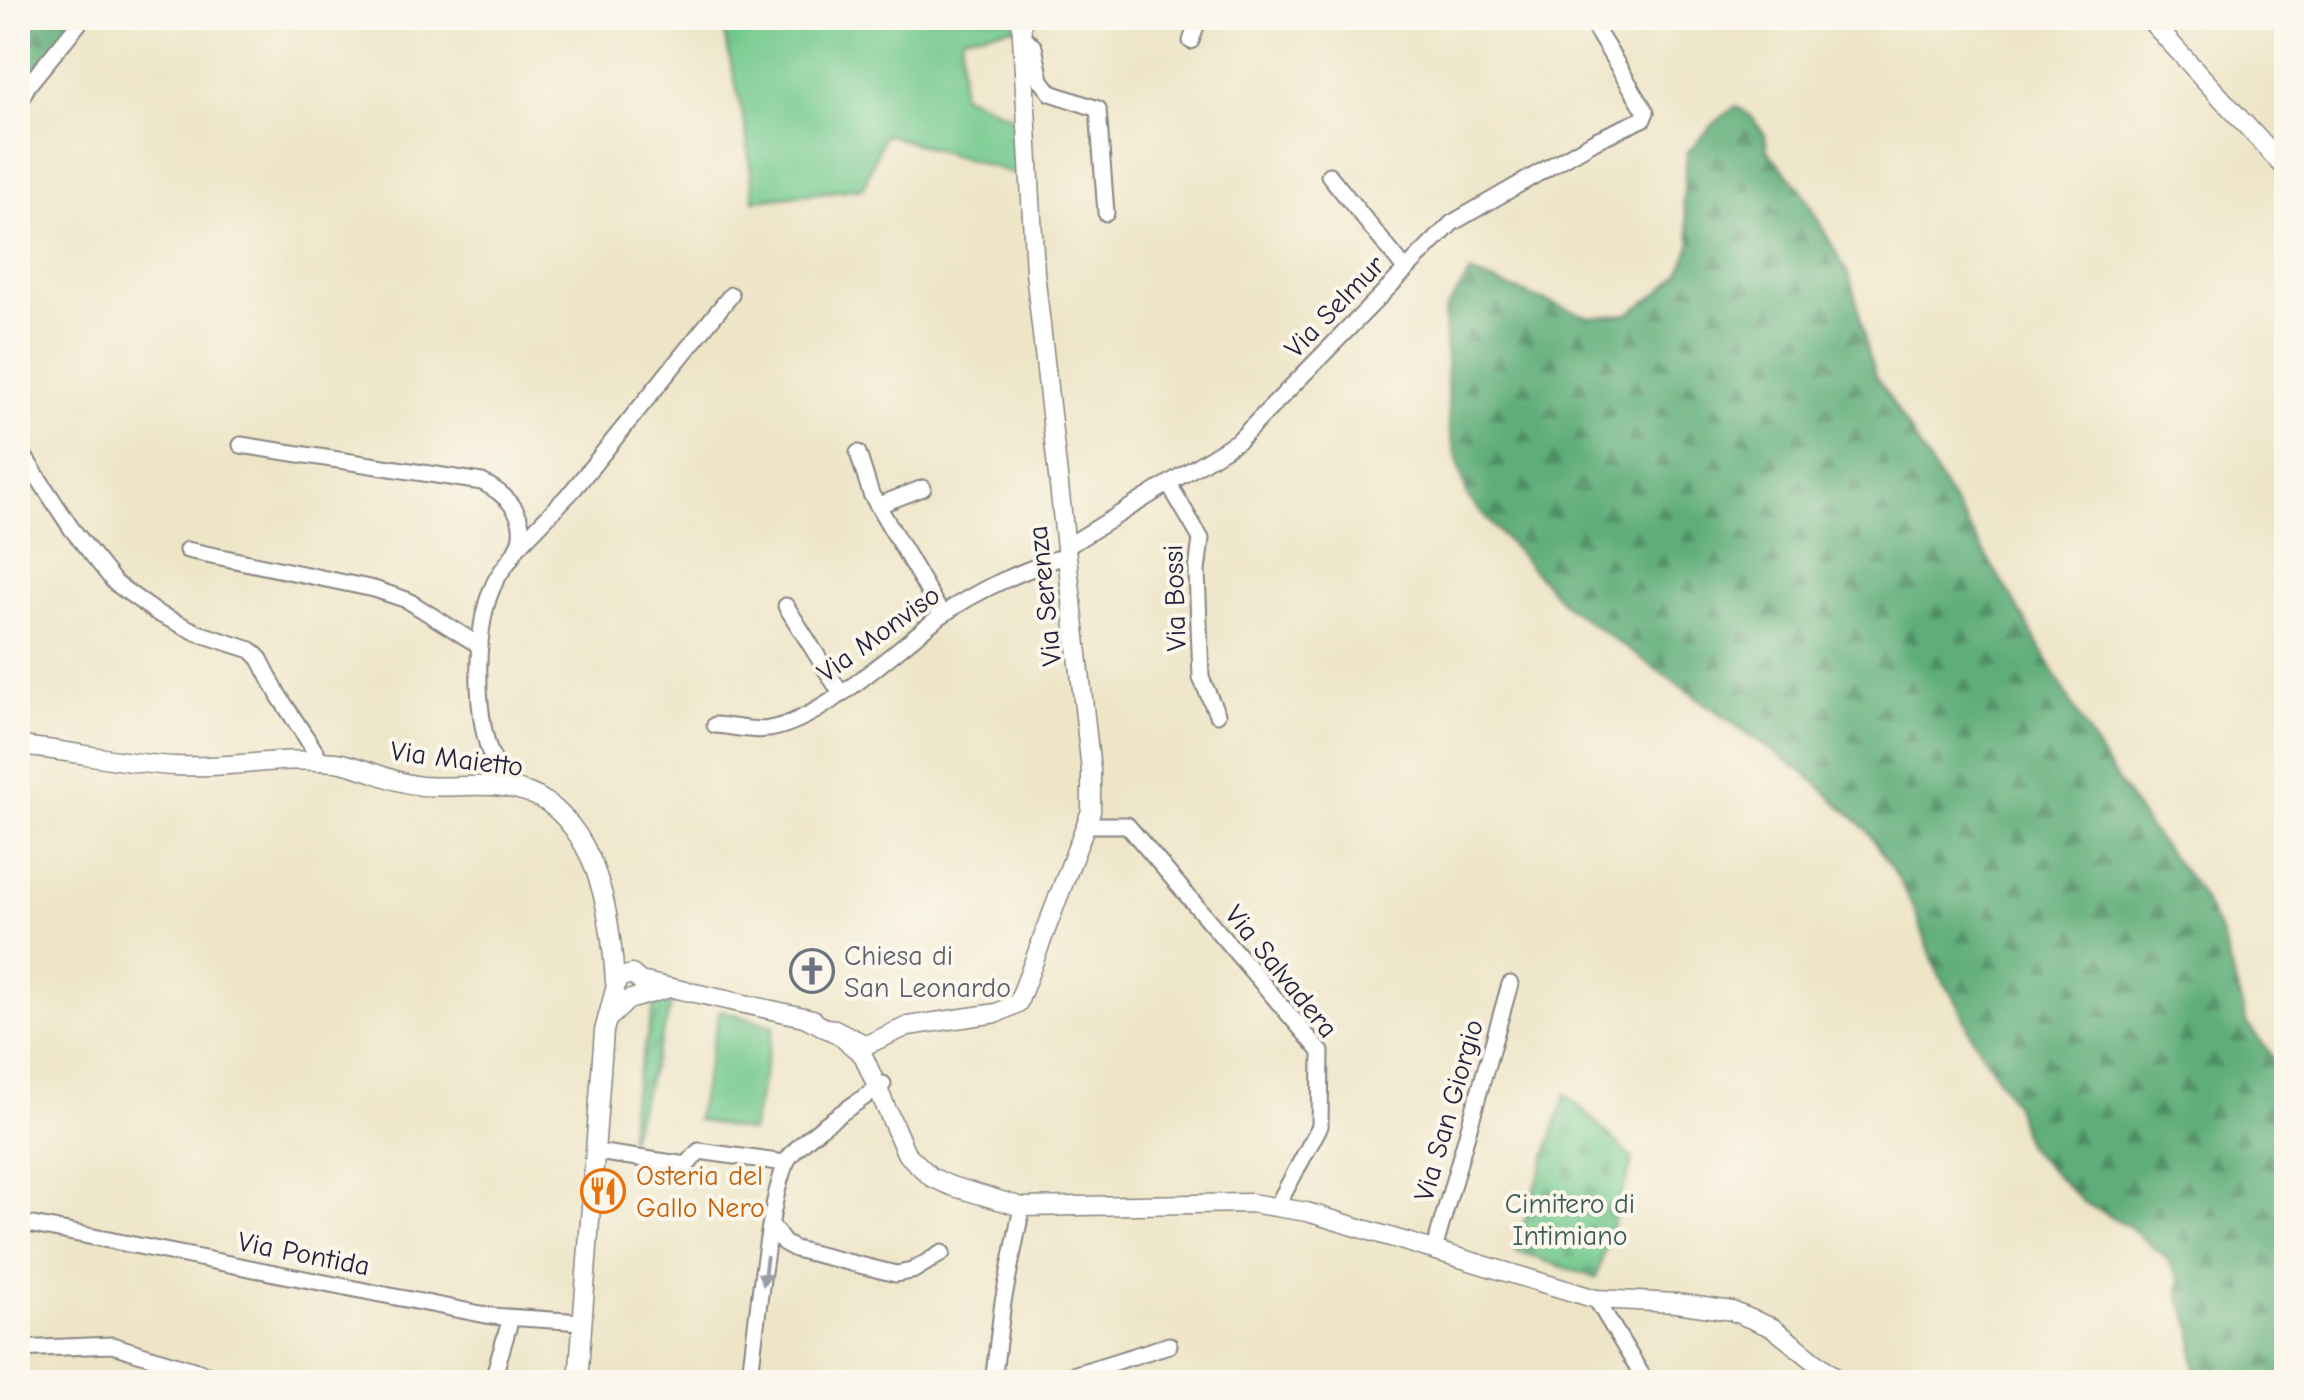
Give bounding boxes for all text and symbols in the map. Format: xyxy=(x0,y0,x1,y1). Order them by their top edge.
street label: Via Selmur xyxy=(1278,249,1391,364)
street label: Via Serenza xyxy=(1022,524,1068,668)
street label: Via Bossi xyxy=(1157,544,1193,652)
street label: Via Monviso xyxy=(811,579,946,689)
street label: Via Maietto xyxy=(389,735,525,783)
street label: Via Salvadera xyxy=(1218,899,1344,1044)
place label: Chiesa di San Leonardo xyxy=(844,940,1011,1004)
church icon: Chiesa di San Leonardo xyxy=(789,948,835,994)
street label: Via San Giorgio xyxy=(1408,1016,1490,1205)
place label: Osteria del Gallo Nero xyxy=(636,1160,765,1224)
restaurant icon: Osteria del Gallo Nero xyxy=(580,1168,626,1214)
park label: Cimitero di Intimiano xyxy=(1505,1188,1635,1252)
street label: Via Pontida xyxy=(235,1226,372,1282)
one-way arrow xyxy=(757,1256,773,1288)

